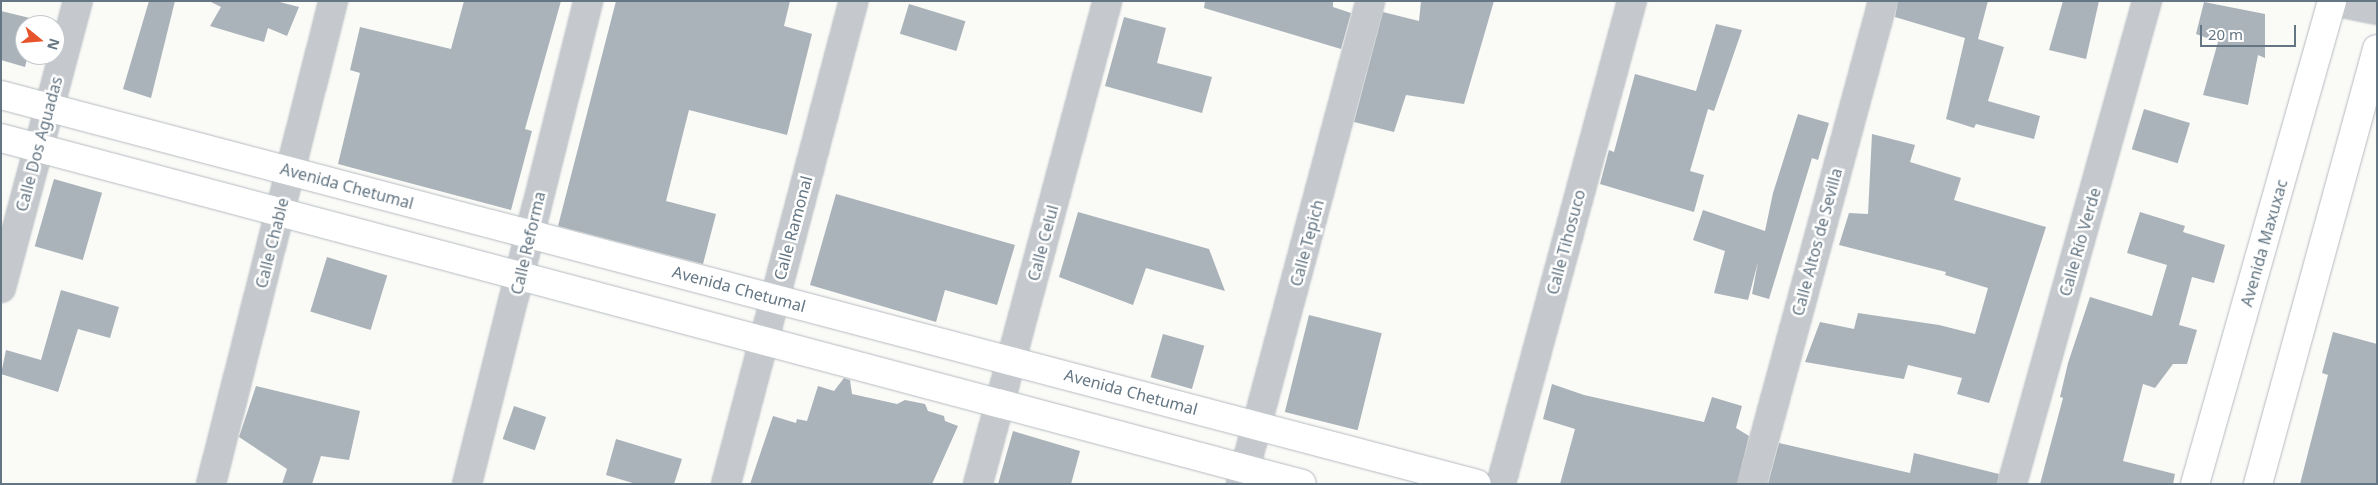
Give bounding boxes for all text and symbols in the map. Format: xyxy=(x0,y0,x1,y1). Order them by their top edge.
north arrow xyxy=(15,15,65,65)
scale bar xyxy=(2203,15,2299,47)
text: 20 m xyxy=(2208,24,2243,44)
text: N xyxy=(43,36,65,52)
street label: Calle Dos Aguadas xyxy=(12,74,66,214)
street label: Avenida Chetumal xyxy=(278,159,416,213)
street label: Calle Altos de Sevilla xyxy=(1788,166,1846,318)
street label: Calle Ramonal xyxy=(770,174,816,282)
street label: Avenida Maxuxac xyxy=(2237,177,2291,309)
street label: Calle Río Verde xyxy=(2055,186,2105,298)
street label: Calle Tihosuco xyxy=(1543,187,1589,297)
street label: Calle Reforma xyxy=(507,190,549,296)
street label: Calle Chable xyxy=(251,196,293,290)
street label: Calle Tepich xyxy=(1286,198,1328,288)
street label: Calle Celul xyxy=(1024,203,1062,283)
street label: Avenida Chetumal xyxy=(670,262,808,316)
street label: Avenida Chetumal xyxy=(1062,365,1200,419)

